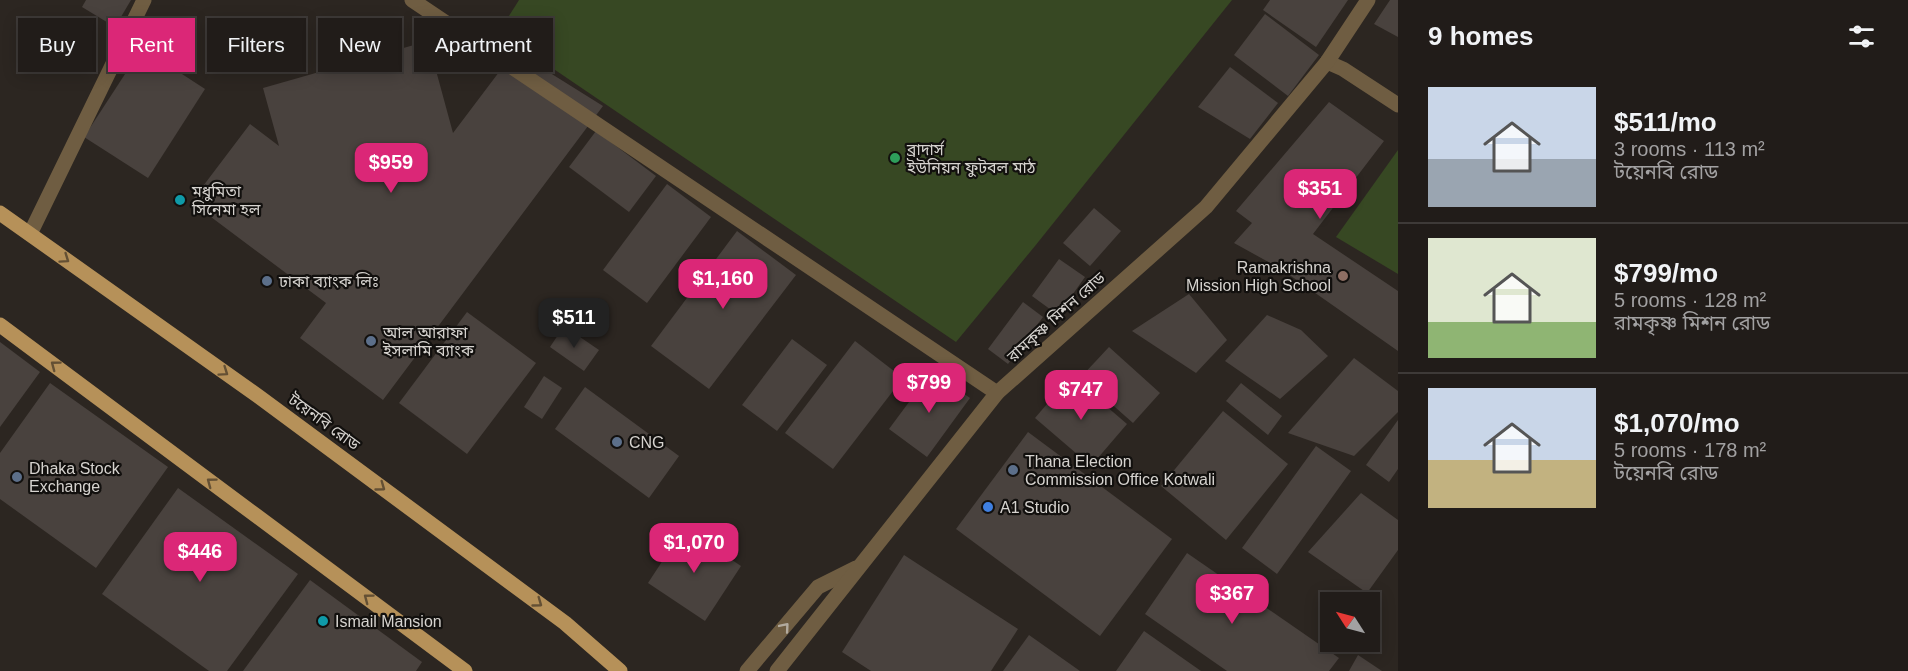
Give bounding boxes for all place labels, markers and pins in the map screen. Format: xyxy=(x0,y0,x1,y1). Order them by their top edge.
place label: ব্রাদার্স ইউনিয়ন ফুটবল মাঠ xyxy=(906,140,1036,177)
pin: $959 xyxy=(355,143,427,194)
marker: ব্রাদার্স ইউনিয়ন ফুটবল মাঠ xyxy=(888,151,902,165)
pin: $351 xyxy=(1284,169,1356,220)
place label: মধুমিতা সিনেমা হল xyxy=(191,182,261,218)
marker: মধুমিতা সিনেমা হল xyxy=(173,193,187,207)
pin: $1,160 xyxy=(674,259,772,310)
place label: Ramakrishna Mission High School xyxy=(1186,259,1331,294)
marker: Ramakrishna Mission High School xyxy=(1336,269,1350,283)
place label: ঢাকা ব্যাংক লিঃ xyxy=(278,272,379,290)
marker: ঢাকা ব্যাংক লিঃ xyxy=(260,274,274,288)
pin: $511 xyxy=(538,298,610,349)
place label: আল আরাফা ইসলামি ব্যাংক xyxy=(382,324,475,359)
marker: আল আরাফা ইসলামি ব্যাংক xyxy=(364,334,378,348)
pin: $799 xyxy=(893,363,965,414)
pin: $747 xyxy=(1045,370,1117,421)
place label: CNG xyxy=(629,434,665,451)
marker: CNG xyxy=(610,435,624,449)
place label: Thana Election Commission Office Kotwali xyxy=(1025,453,1215,488)
place label: Dhaka Stock Exchange xyxy=(29,460,121,495)
marker: Thana Election Commission Office Kotwali xyxy=(1006,463,1020,477)
marker: Dhaka Stock Exchange xyxy=(10,470,24,484)
place label: A1 Studio xyxy=(1000,499,1069,516)
marker: A1 Studio xyxy=(981,500,995,514)
pin: $1,070 xyxy=(645,523,743,574)
pin: $446 xyxy=(164,532,236,583)
pin: $367 xyxy=(1196,574,1268,625)
place label: Ismail Mansion xyxy=(335,613,442,630)
marker: Ismail Mansion xyxy=(316,614,330,628)

